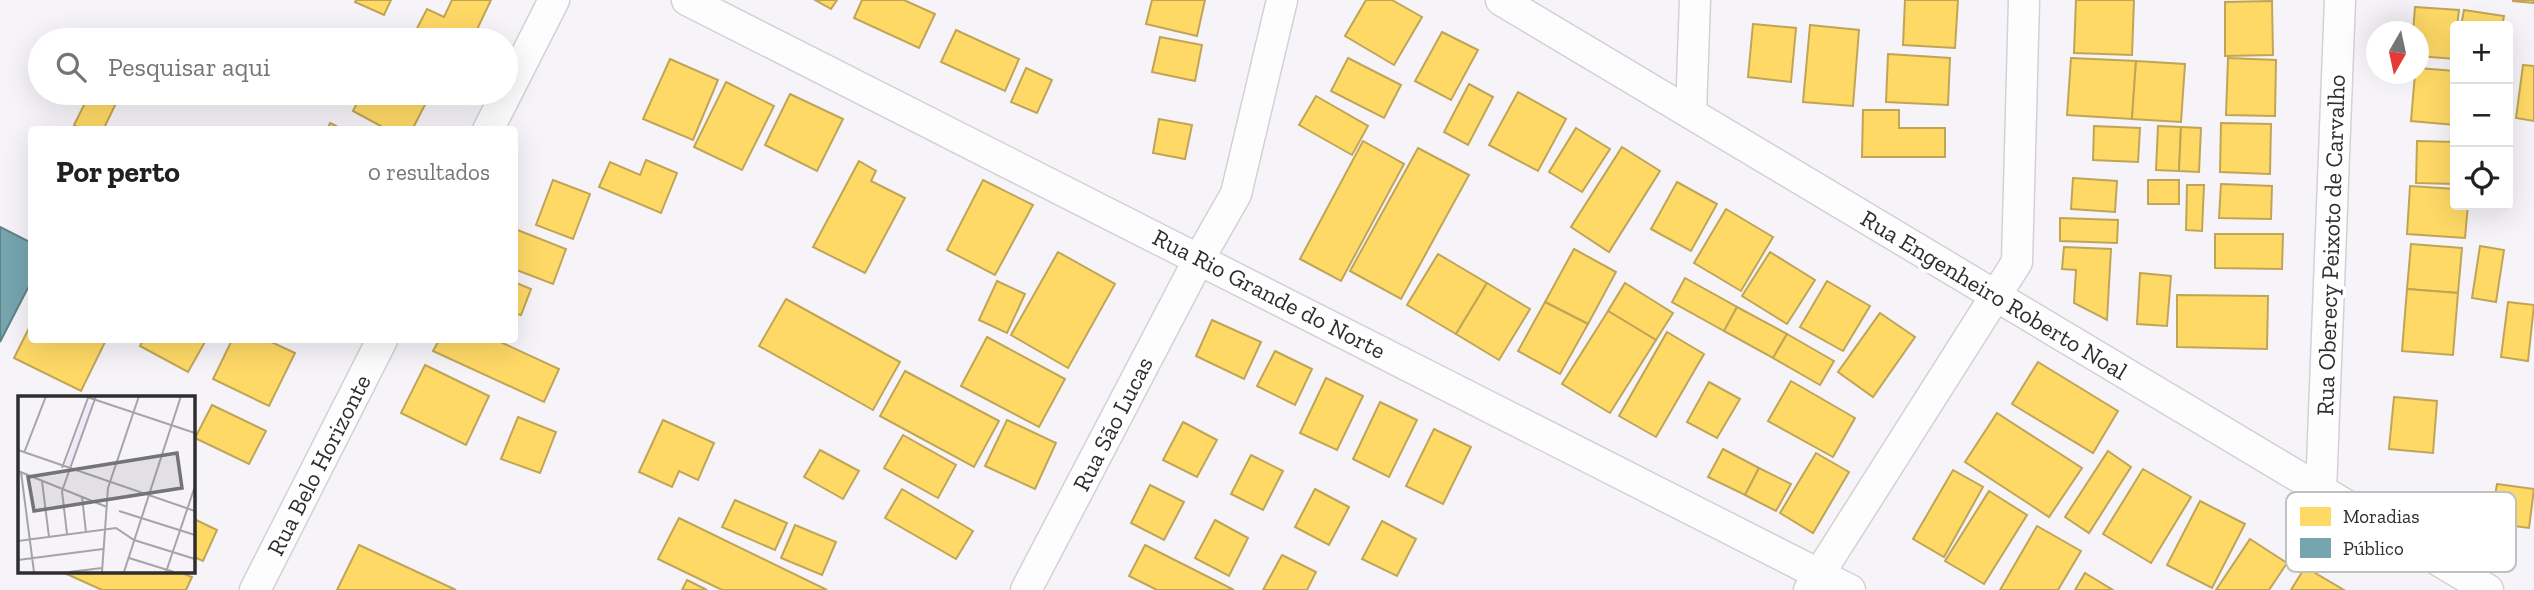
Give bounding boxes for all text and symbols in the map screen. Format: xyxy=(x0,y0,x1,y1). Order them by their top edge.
north arrow xyxy=(2366,21,2429,84)
map controls xyxy=(2450,21,2513,210)
button: + xyxy=(2450,21,2513,84)
search box xyxy=(28,28,518,105)
icon: search xyxy=(52,48,90,86)
text: Pesquisar aqui xyxy=(108,51,270,83)
street label: Rua Oberecy Peixoto de Carvalho xyxy=(2310,74,2351,416)
button: − xyxy=(2450,84,2513,147)
button: locate xyxy=(2450,147,2513,210)
text: Por perto xyxy=(56,154,180,190)
text: 0 resultados xyxy=(368,158,490,186)
street label: Rua Engenheiro Roberto Noal xyxy=(1856,203,2133,386)
street label: Rua Rio Grande do Norte xyxy=(1148,222,1390,365)
street label: Rua São Lucas xyxy=(1066,352,1159,496)
street label: Rua Belo Horizonte xyxy=(260,369,377,560)
inset map xyxy=(18,396,194,572)
legend xyxy=(2286,492,2516,572)
text: Moradias xyxy=(2343,505,2419,528)
text: Público xyxy=(2343,537,2404,560)

